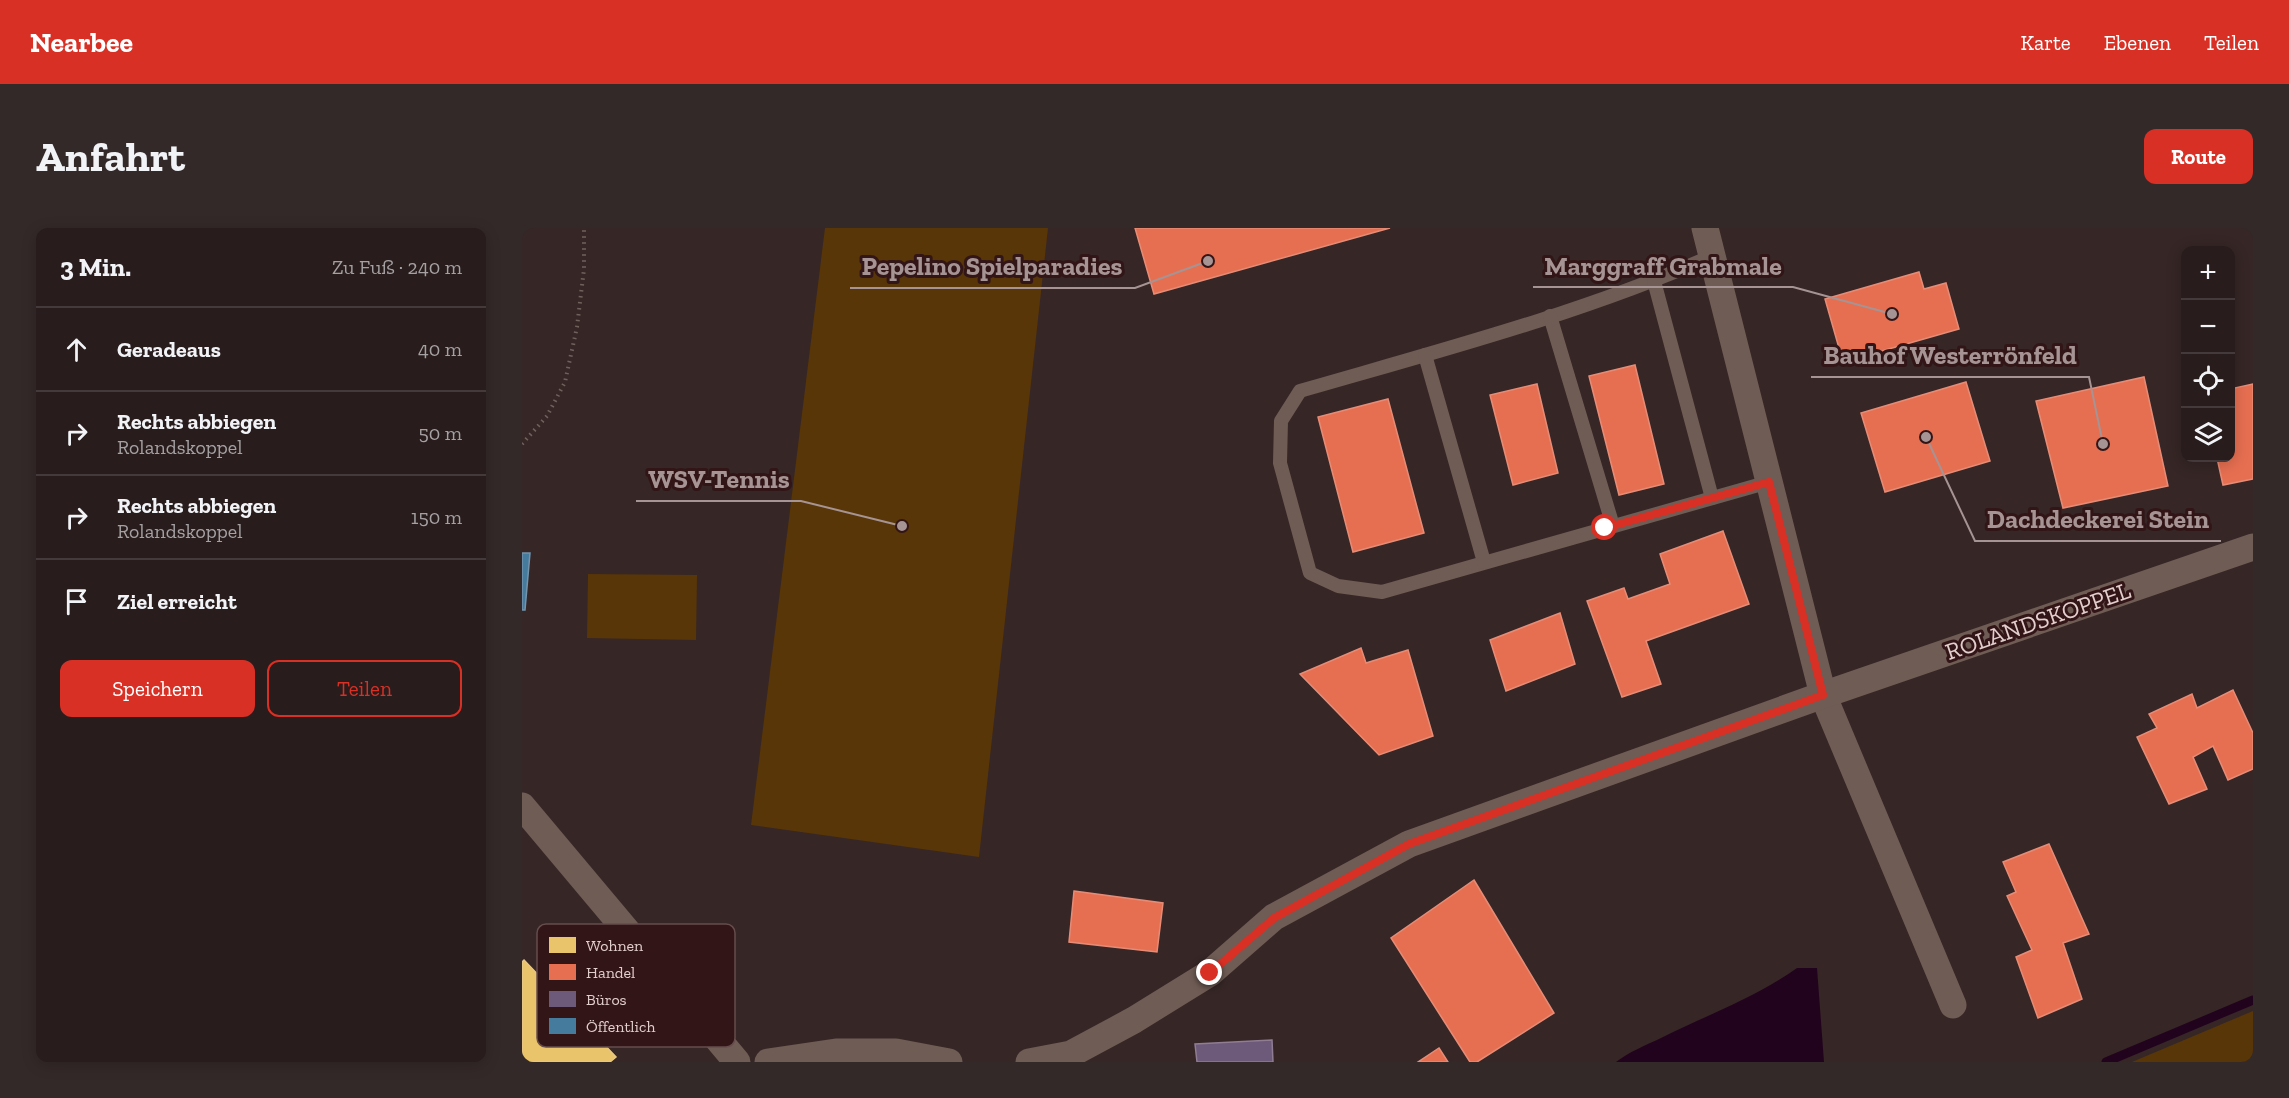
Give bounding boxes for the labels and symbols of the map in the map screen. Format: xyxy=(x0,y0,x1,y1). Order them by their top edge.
callout: Marggraff Grabmale xyxy=(1533,243,1793,287)
callout: Pepelino Spielparadies xyxy=(850,244,1135,288)
text: Pepelino Spielparadies xyxy=(862,250,1123,282)
text: Marggraff Grabmale xyxy=(1544,250,1782,282)
callout: Bauhof Westerrönfeld xyxy=(1811,333,2089,377)
text: Bauhof Westerrönfeld xyxy=(1823,339,2077,371)
callout: WSV-Tennis xyxy=(636,457,801,501)
text: WSV-Tennis xyxy=(648,463,790,495)
callout: Dachdeckerei Stein xyxy=(1975,497,2221,541)
text: Dachdeckerei Stein xyxy=(1987,503,2210,535)
route start xyxy=(1591,514,1617,540)
street label: ROLANDSKOPPEL xyxy=(1941,575,2134,666)
legend xyxy=(537,924,735,1047)
text: Wohnen xyxy=(586,936,644,955)
route end xyxy=(1196,959,1222,985)
text: Handel xyxy=(586,963,635,982)
text: Büros xyxy=(586,990,627,1009)
text: Öffentlich xyxy=(586,1017,655,1036)

